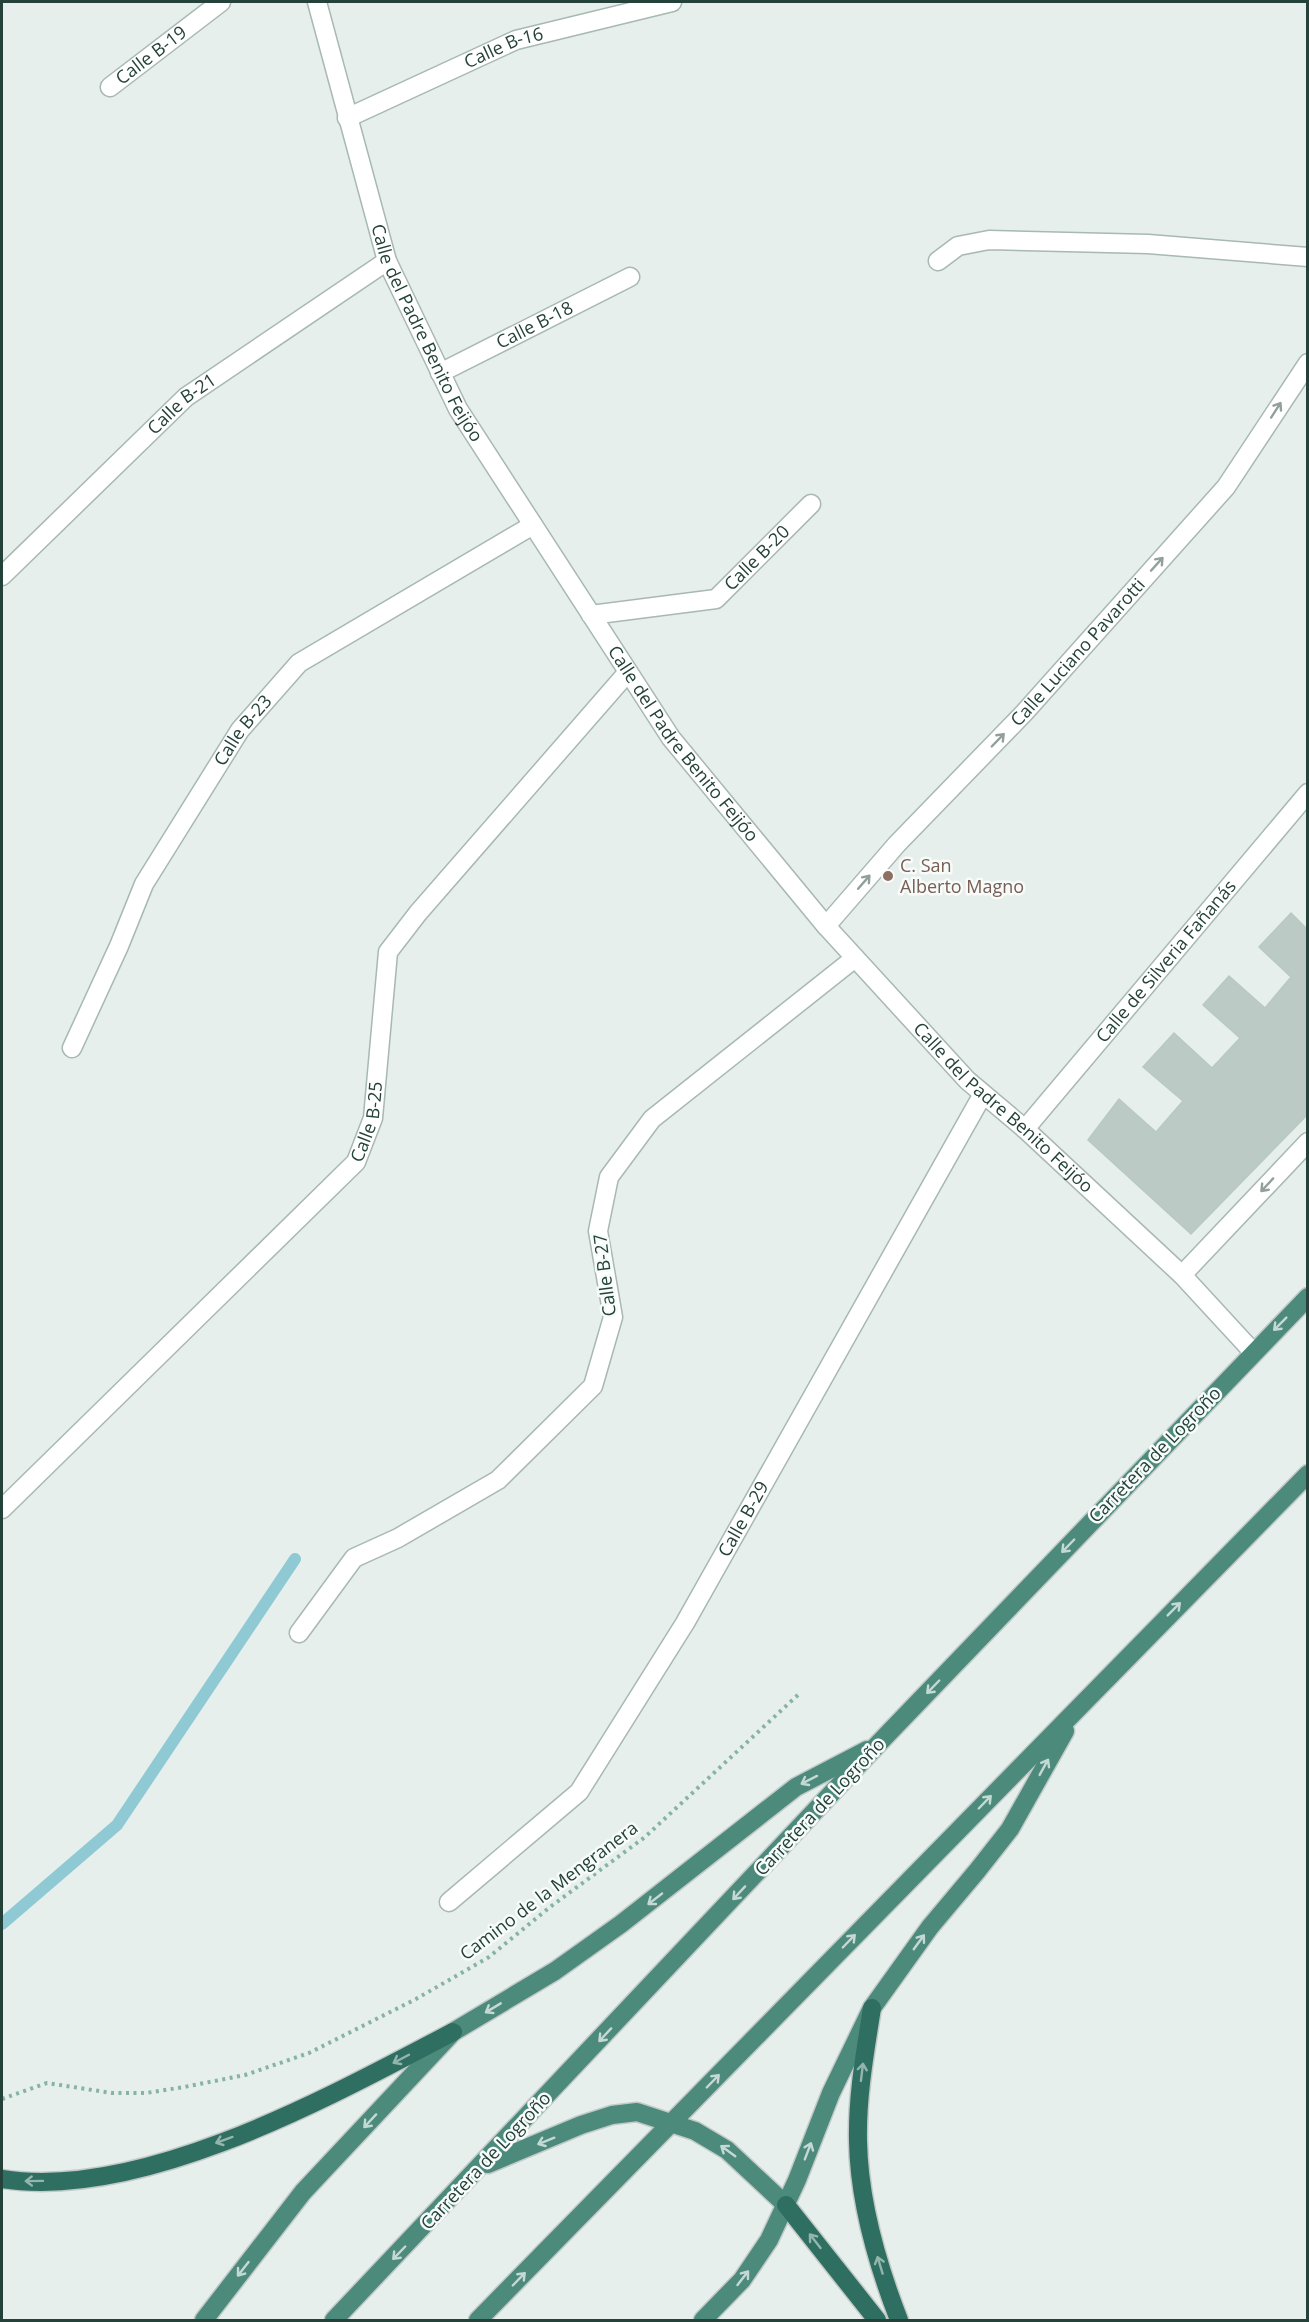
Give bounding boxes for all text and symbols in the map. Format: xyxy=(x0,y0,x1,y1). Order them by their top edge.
street label: Calle B-19 xyxy=(110,20,191,89)
street label: Calle B-16 xyxy=(460,21,545,73)
street label: Calle del Padre Benito Feijóo xyxy=(367,221,489,446)
street label: Calle B-18 xyxy=(492,295,577,354)
street label: Calle B-21 xyxy=(142,367,220,439)
one-way arrow xyxy=(1271,402,1283,419)
street label: Calle B-20 xyxy=(718,519,794,595)
one-way arrow xyxy=(1150,557,1164,572)
street label: Calle Luciano Pavarotti xyxy=(1005,573,1150,731)
street label: Calle del Padre Benito Feijóo xyxy=(603,640,764,846)
street label: Calle B-23 xyxy=(208,689,277,770)
one-way arrow xyxy=(991,732,1006,747)
place label: C. San Alberto Magno xyxy=(900,853,1024,898)
marker: C. San Alberto Magno xyxy=(881,869,895,883)
one-way arrow xyxy=(857,874,871,889)
street label: Calle de Silveria Fañanás xyxy=(1090,874,1241,1047)
street label: Calle del Padre Benito Feijóo xyxy=(909,1016,1099,1198)
street label: Calle B-25 xyxy=(344,1080,387,1165)
one-way arrow xyxy=(1260,1177,1274,1192)
street label: Calle B-27 xyxy=(587,1232,621,1318)
one-way arrow xyxy=(1273,1317,1288,1332)
street label: Carretera de Logroño xyxy=(1083,1381,1226,1528)
street label: Calle B-29 xyxy=(712,1476,774,1561)
one-way arrow xyxy=(1061,1538,1075,1553)
one-way arrow xyxy=(1166,1602,1181,1617)
one-way arrow xyxy=(927,1679,941,1694)
street label: Carretera de Logroño xyxy=(749,1732,890,1881)
one-way arrow xyxy=(1038,1759,1050,1776)
one-way arrow xyxy=(801,1774,818,1786)
one-way arrow xyxy=(978,1794,993,1809)
street label: Camino de la Mengranera xyxy=(454,1815,642,1965)
one-way arrow xyxy=(732,1886,746,1901)
one-way arrow xyxy=(647,1892,663,1905)
one-way arrow xyxy=(842,1934,856,1949)
one-way arrow xyxy=(913,1935,925,1951)
one-way arrow xyxy=(485,2002,502,2014)
one-way arrow xyxy=(598,2028,612,2043)
one-way arrow xyxy=(392,2054,410,2066)
one-way arrow xyxy=(857,2063,868,2083)
one-way arrow xyxy=(705,2073,720,2088)
street label: Carretera de Logroño xyxy=(415,2086,556,2235)
one-way arrow xyxy=(362,2113,377,2128)
one-way arrow xyxy=(215,2136,234,2147)
one-way arrow xyxy=(538,2136,556,2147)
one-way arrow xyxy=(803,2142,814,2160)
one-way arrow xyxy=(720,2145,736,2157)
one-way arrow xyxy=(25,2175,45,2187)
one-way arrow xyxy=(809,2233,822,2249)
one-way arrow xyxy=(392,2246,406,2261)
one-way arrow xyxy=(874,2256,885,2275)
one-way arrow xyxy=(237,2261,250,2277)
one-way arrow xyxy=(737,2270,749,2286)
one-way arrow xyxy=(512,2271,527,2286)

